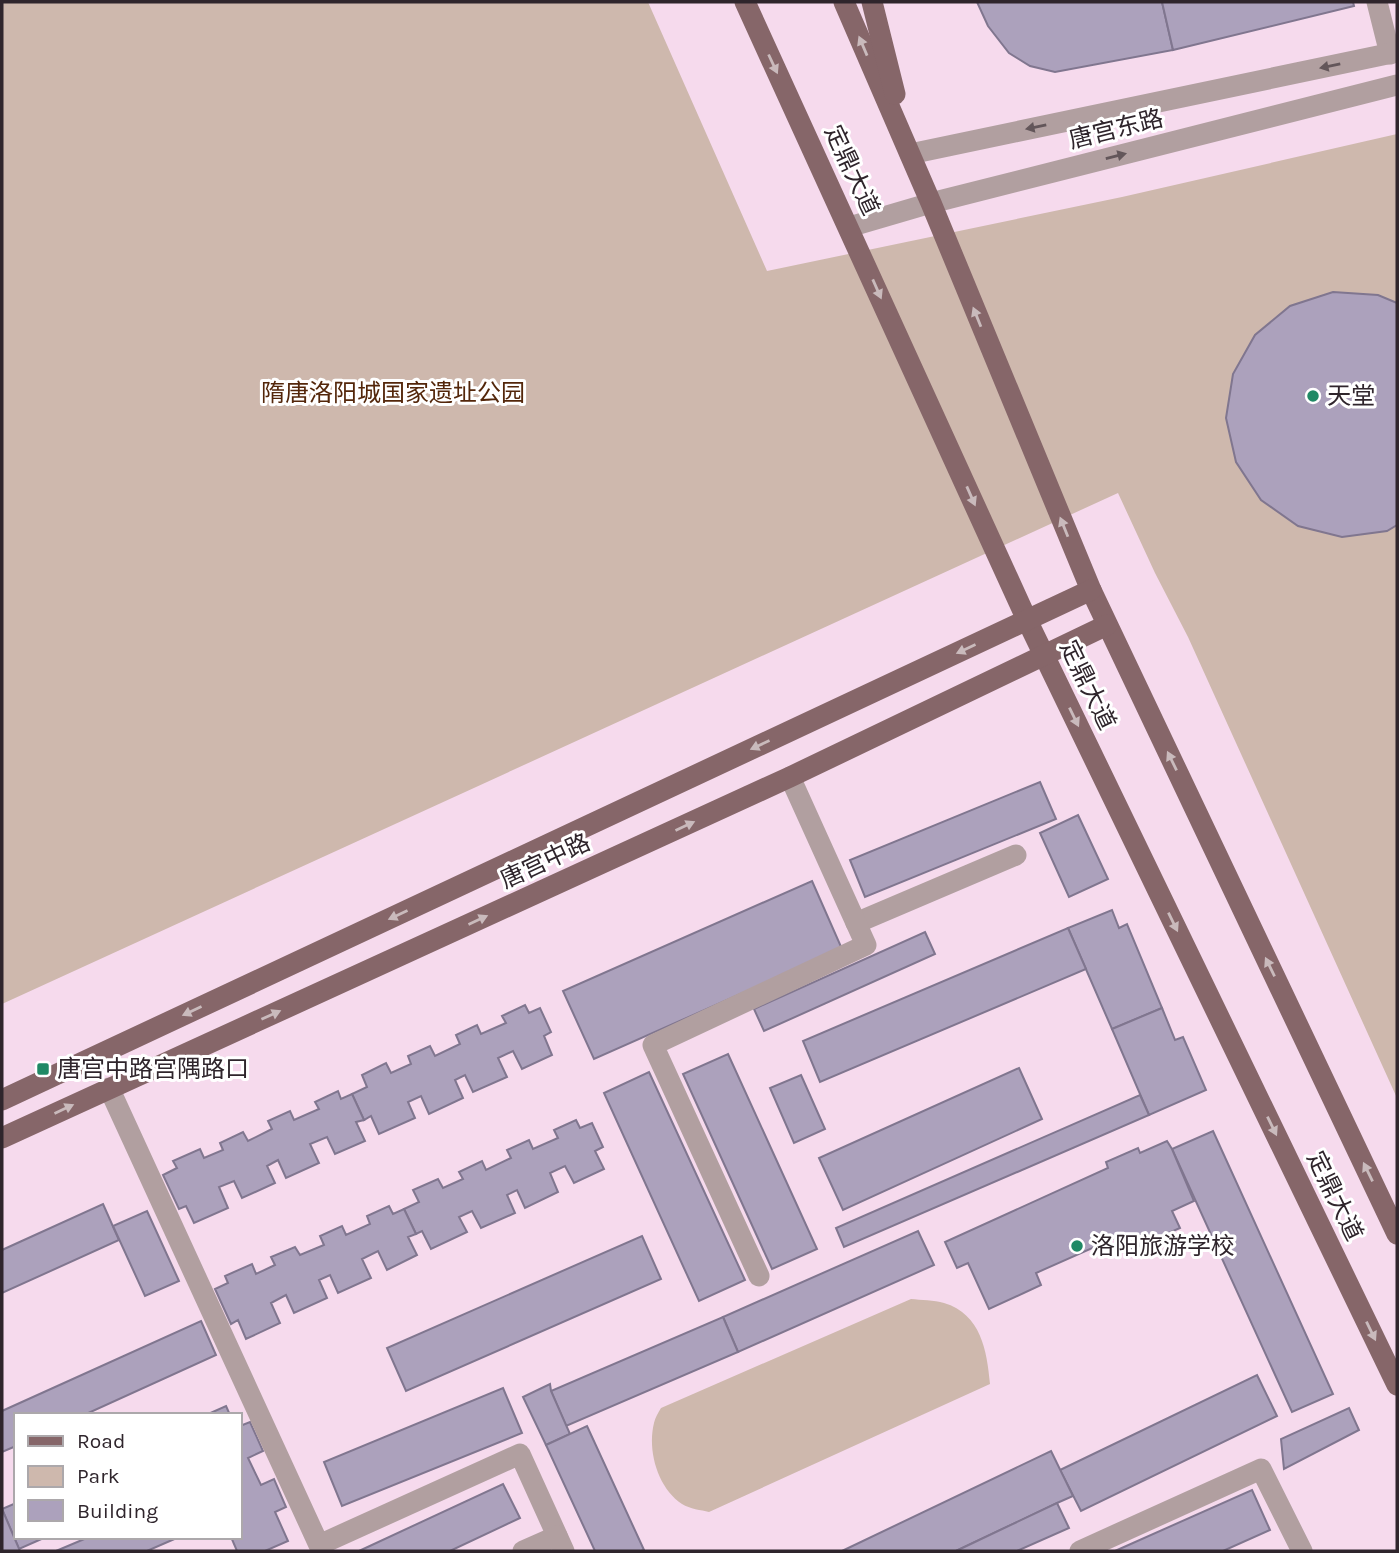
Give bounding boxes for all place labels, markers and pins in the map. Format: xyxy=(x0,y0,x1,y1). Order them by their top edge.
place label: 天堂 xyxy=(1327,382,1375,410)
marker: 天堂 xyxy=(1305,388,1321,404)
place label: 唐宫中路宫隅路口 xyxy=(57,1055,249,1083)
marker: 唐宫中路宫隅路口 xyxy=(35,1061,51,1077)
place label: 洛阳旅游学校 xyxy=(1091,1232,1235,1260)
marker: 洛阳旅游学校 xyxy=(1069,1238,1085,1254)

